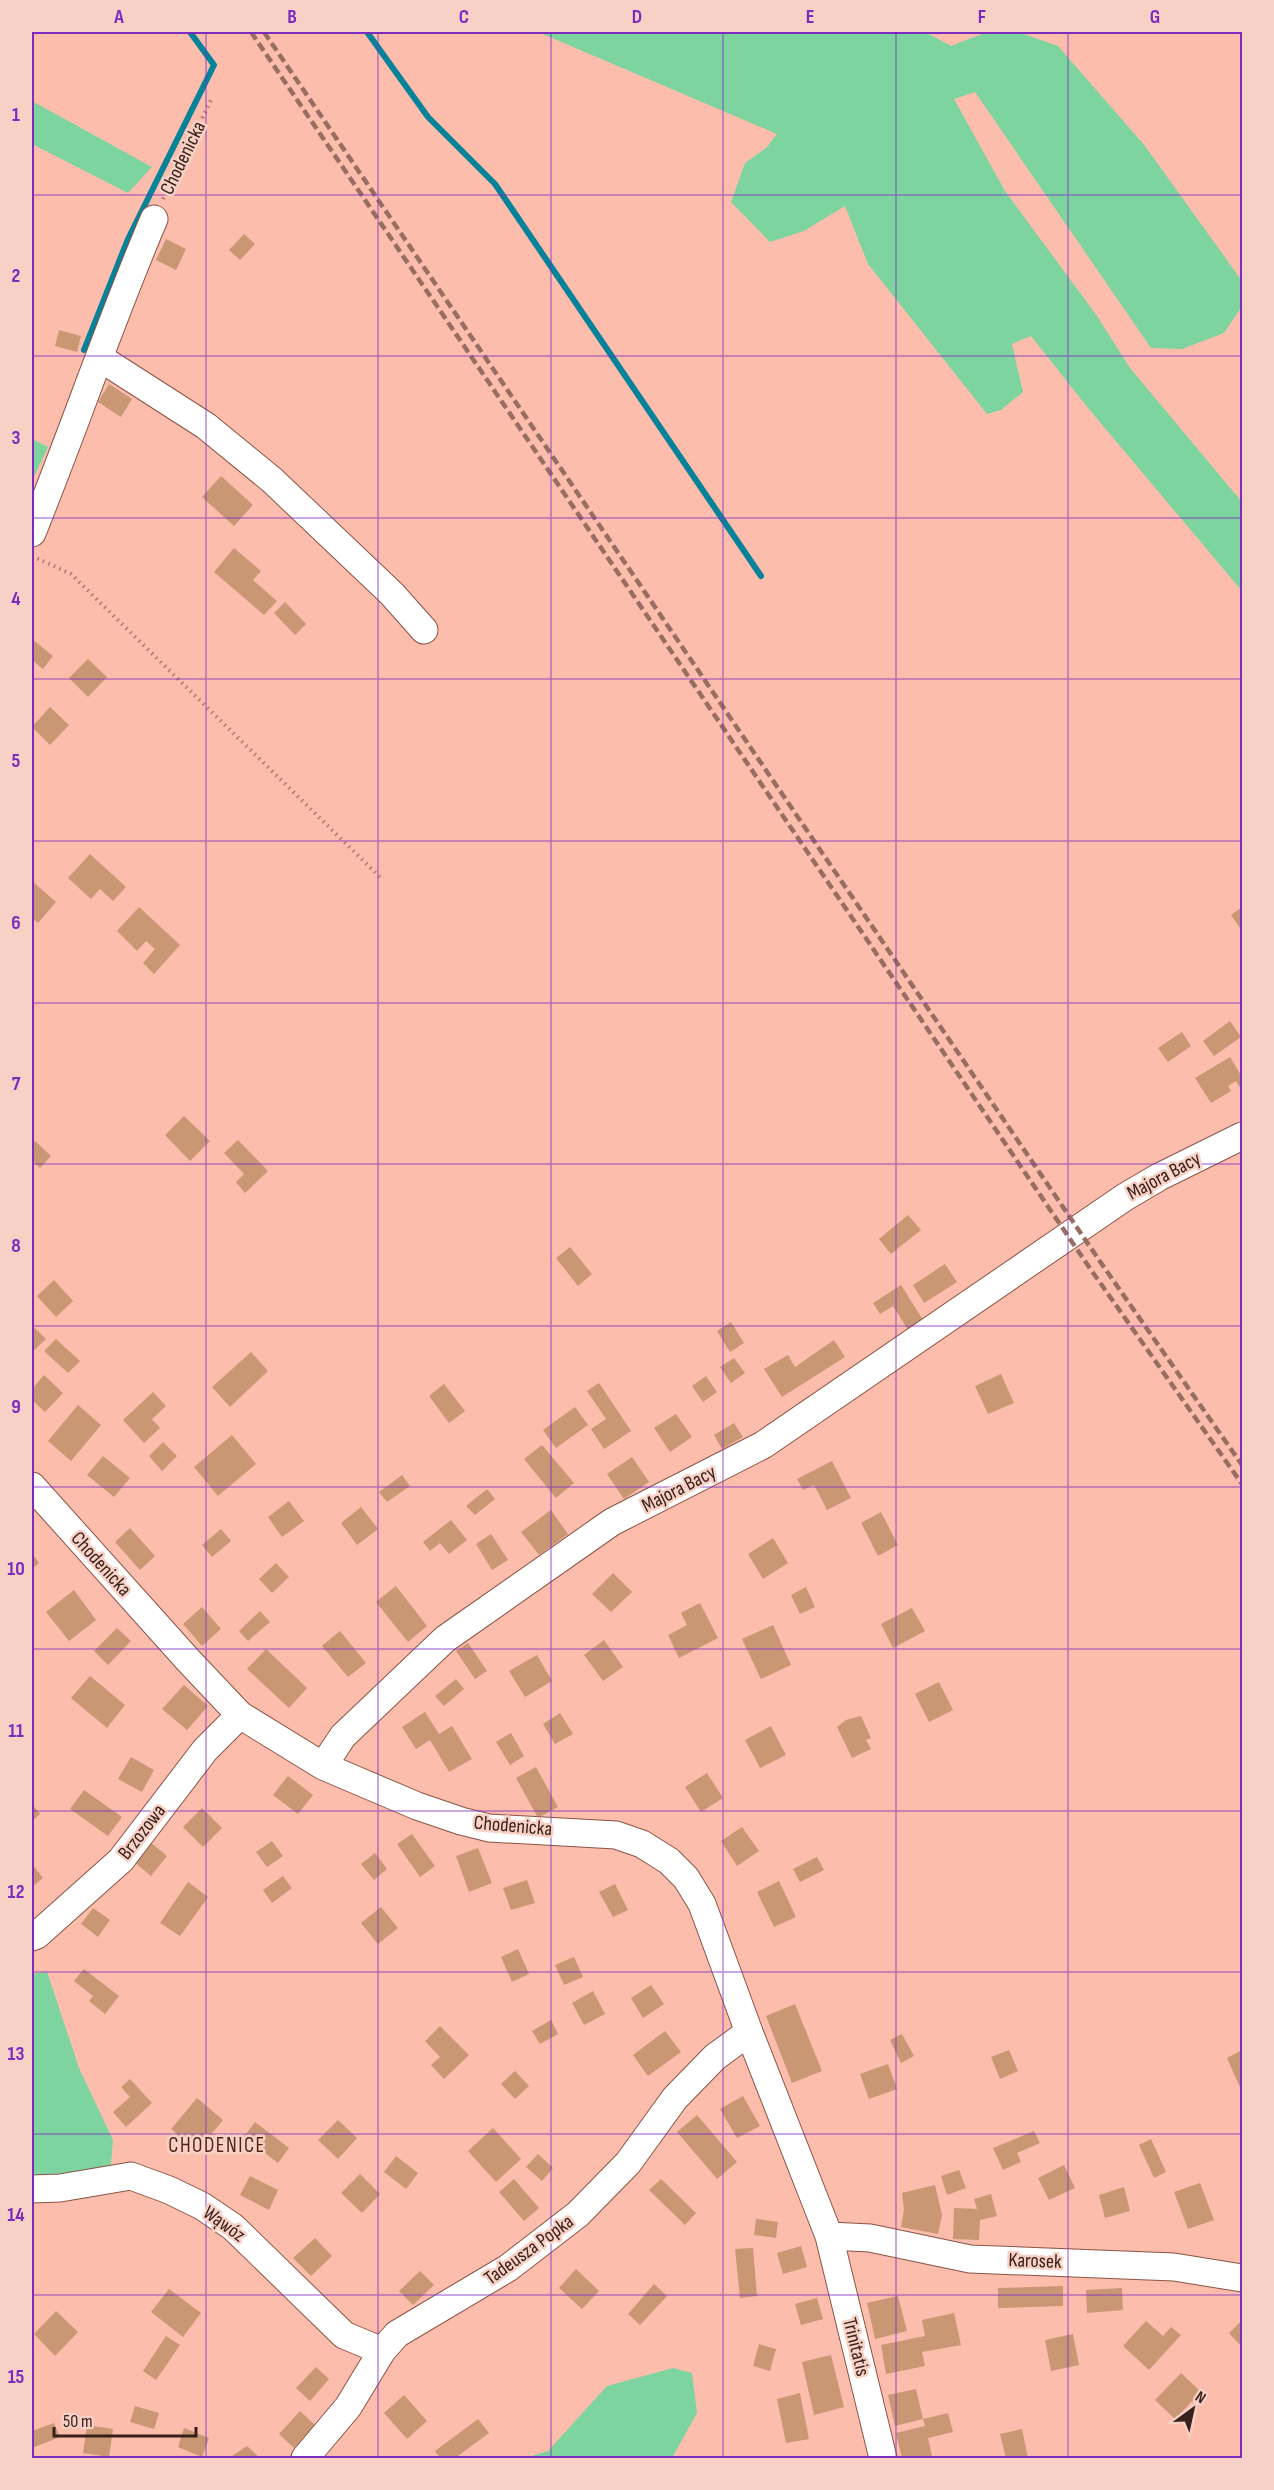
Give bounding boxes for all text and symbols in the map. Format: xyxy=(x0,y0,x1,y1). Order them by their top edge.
text: A xyxy=(113,5,124,29)
text: B xyxy=(287,5,297,29)
text: C xyxy=(459,5,469,29)
text: D xyxy=(632,5,642,29)
text: E xyxy=(806,5,814,29)
text: F xyxy=(978,5,986,29)
text: G xyxy=(1150,5,1160,29)
text: 1 xyxy=(12,103,20,127)
street label: Chodenicka xyxy=(155,117,211,199)
text: 2 xyxy=(12,264,20,288)
text: 3 xyxy=(12,426,21,450)
text: 4 xyxy=(11,587,21,611)
text: 5 xyxy=(12,749,21,773)
text: 6 xyxy=(11,911,21,935)
text: 7 xyxy=(12,1072,21,1096)
street label: Majora Bacy xyxy=(1123,1146,1205,1205)
text: 8 xyxy=(11,1234,21,1258)
text: 9 xyxy=(11,1395,21,1419)
street label: Majora Bacy xyxy=(638,1460,720,1518)
street label: Chodenicka xyxy=(66,1527,136,1601)
text: 10 xyxy=(7,1557,25,1581)
text: 11 xyxy=(8,1719,24,1743)
street label: Brzozowa xyxy=(113,1800,171,1864)
street label: Chodenicka xyxy=(473,1811,553,1841)
text: 12 xyxy=(8,1880,24,1904)
text: 13 xyxy=(8,2042,24,2066)
district label: CHODENICE xyxy=(168,2133,266,2158)
street label: Wąwóz xyxy=(198,2201,250,2247)
text: 14 xyxy=(7,2203,25,2227)
street label: Tadeusza Popka xyxy=(480,2210,578,2290)
street label: Karosek xyxy=(1008,2248,1062,2274)
street label: Trinitatis xyxy=(837,2315,875,2379)
text: 15 xyxy=(8,2365,25,2389)
north arrow xyxy=(1163,2379,1223,2439)
text: N xyxy=(1192,2387,1209,2408)
scale bar xyxy=(54,2400,196,2438)
text: 50 m xyxy=(63,2411,93,2432)

